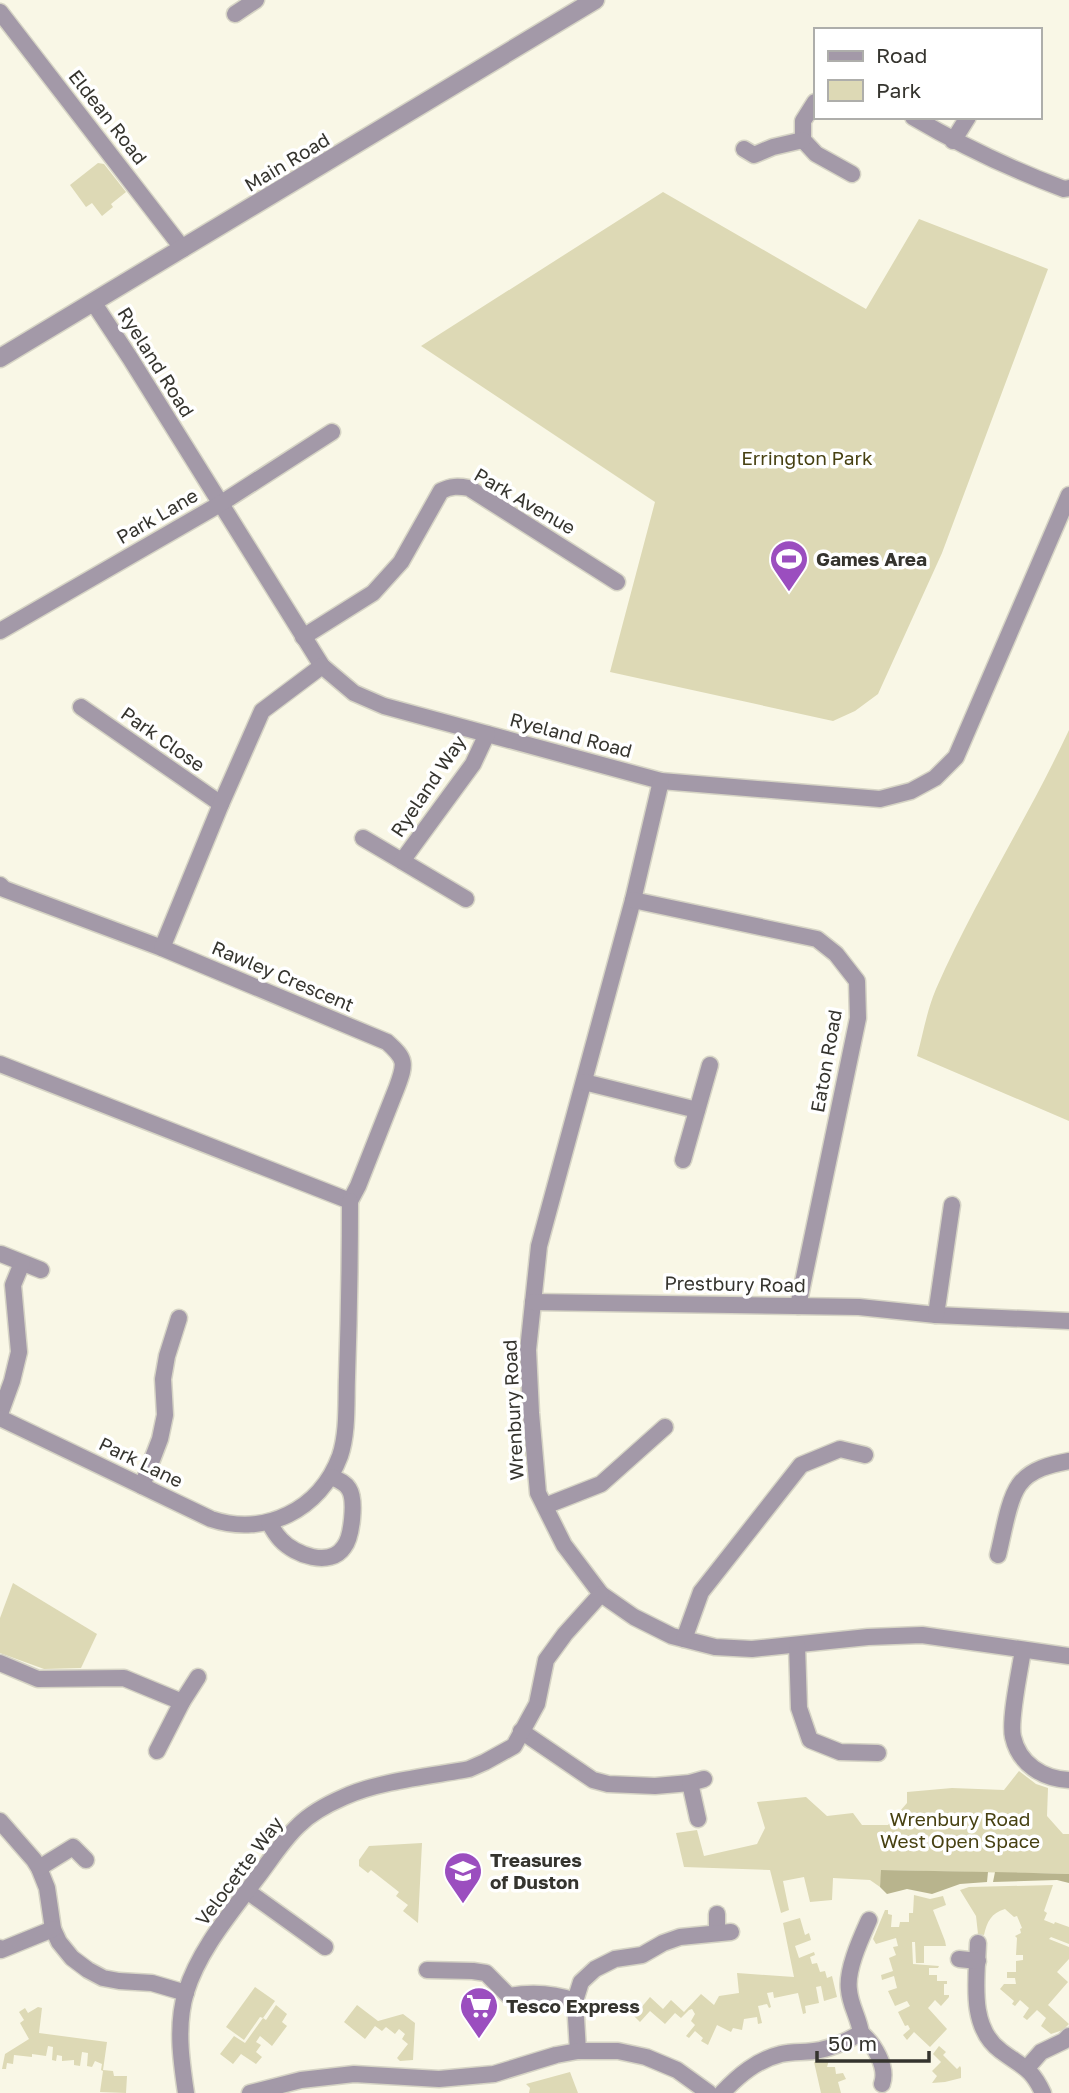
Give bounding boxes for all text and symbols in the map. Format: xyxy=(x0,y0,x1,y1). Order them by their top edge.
legend xyxy=(814,28,1041,119)
text: Road xyxy=(876,42,927,68)
street label: Eldean Road xyxy=(64,65,153,169)
text: Park xyxy=(876,77,922,103)
street label: Main Road xyxy=(240,127,333,196)
street label: Ryeland Road xyxy=(113,302,199,421)
park label: Errington Park xyxy=(741,446,873,469)
street label: Park Avenue xyxy=(471,462,580,539)
street label: Park Lane xyxy=(112,483,202,548)
sports icon: Games Area xyxy=(768,538,810,593)
place label: Games Area xyxy=(816,547,927,570)
street label: Park Close xyxy=(117,701,210,776)
street label: Ryeland Road xyxy=(507,707,635,762)
street label: Ryeland Way xyxy=(385,730,470,841)
street label: Rawley Crescent xyxy=(209,935,358,1016)
street label: Eaton Road xyxy=(805,1008,846,1114)
street label: Prestbury Road xyxy=(664,1271,806,1296)
street label: Wrenbury Road xyxy=(497,1339,528,1481)
street label: Park Lane xyxy=(96,1431,187,1492)
park label: Wrenbury Road West Open Space xyxy=(880,1807,1040,1852)
street label: Velocette Way xyxy=(190,1811,287,1930)
place label: Treasures of Duston xyxy=(490,1848,582,1893)
school or university icon: Treasures of Duston xyxy=(442,1850,484,1905)
supermarket icon: Tesco Express xyxy=(458,1985,500,2040)
place label: Tesco Express xyxy=(506,1994,640,2017)
scale bar xyxy=(817,2020,929,2064)
text: 50 m xyxy=(828,2030,877,2056)

